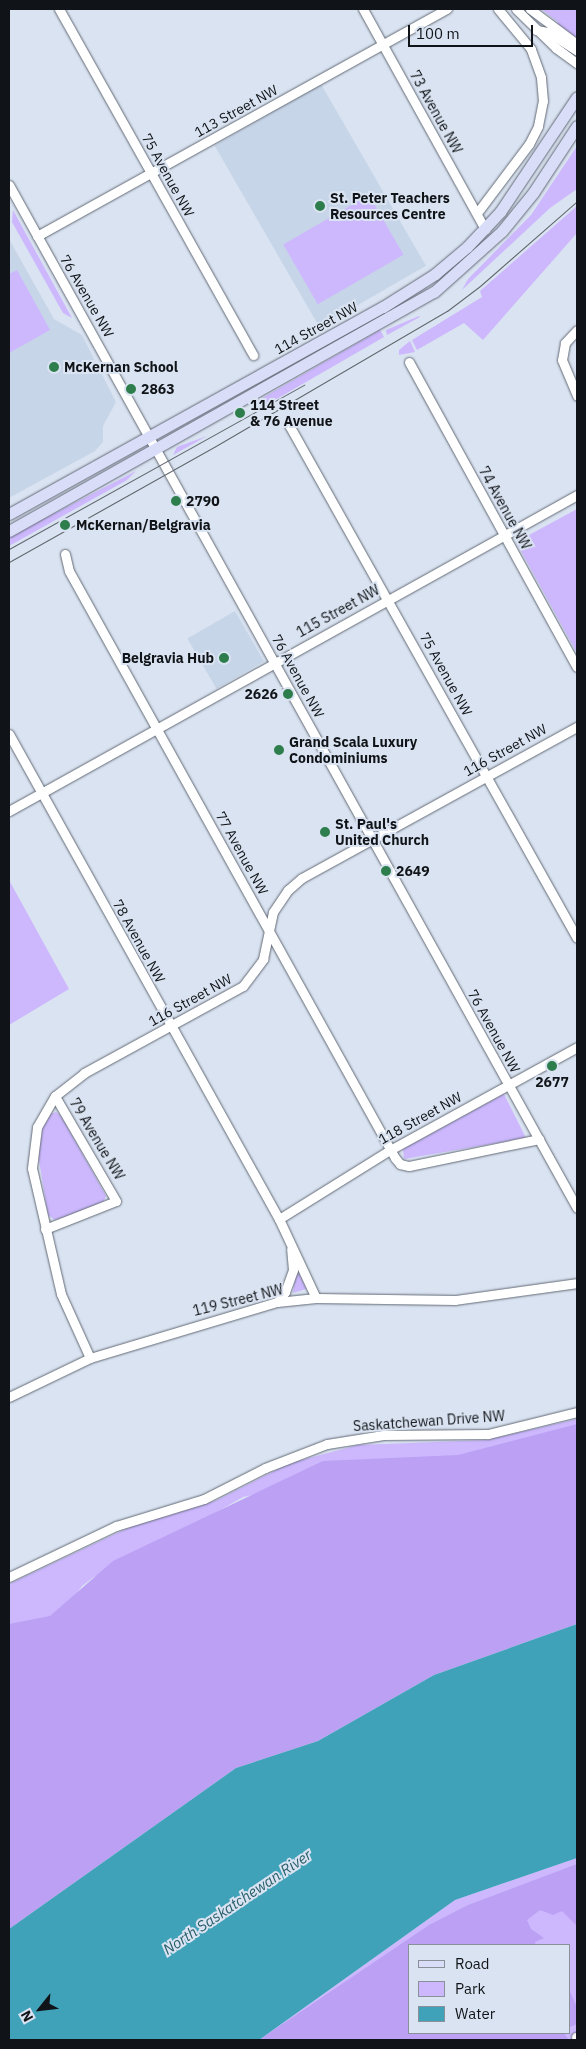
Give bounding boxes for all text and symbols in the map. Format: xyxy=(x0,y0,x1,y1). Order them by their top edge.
scale bar xyxy=(411,15,536,47)
text: 100 m xyxy=(416,24,460,43)
street label: 73 Avenue NW xyxy=(406,67,466,157)
street label: 113 Street NW xyxy=(191,81,281,141)
street label: 75 Avenue NW xyxy=(138,130,198,220)
place label: St. Peter Teachers Resources Centre xyxy=(330,190,450,222)
marker: St. Peter Teachers Resources Centre xyxy=(314,200,326,212)
street label: 76 Avenue NW xyxy=(57,252,117,340)
street label: 114 Street NW xyxy=(271,298,361,358)
place label: McKernan School xyxy=(64,359,178,375)
marker: McKernan School xyxy=(48,361,60,373)
place label: 2863 xyxy=(141,381,175,397)
marker: 2863 xyxy=(125,383,137,395)
place label: 114 Street & 76 Avenue xyxy=(250,397,333,430)
marker: 114 Street & 76 Avenue xyxy=(234,407,246,419)
street label: 74 Avenue NW xyxy=(475,463,535,553)
place label: 2790 xyxy=(186,493,220,509)
marker: 2790 xyxy=(170,495,182,507)
place label: McKernan/Belgravia xyxy=(76,517,211,533)
marker: McKernan/Belgravia xyxy=(58,518,72,532)
street label: 115 Street NW xyxy=(293,581,383,641)
street label: 75 Avenue NW xyxy=(416,629,476,719)
street label: 76 Avenue NW xyxy=(268,631,328,721)
place label: Belgravia Hub xyxy=(122,650,214,666)
marker: Belgravia Hub xyxy=(218,652,230,664)
place label: 2626 xyxy=(244,686,278,702)
marker: 2626 xyxy=(282,688,294,700)
street label: 116 Street NW xyxy=(460,720,550,780)
place label: Grand Scala Luxury Condominiums xyxy=(289,734,417,766)
marker: Grand Scala Luxury Condominiums xyxy=(273,744,285,756)
street label: 77 Avenue NW xyxy=(212,808,272,898)
place label: St. Paul's United Church xyxy=(335,816,429,849)
marker: St. Paul's United Church xyxy=(319,826,331,838)
place label: 2649 xyxy=(396,863,430,879)
marker: 2649 xyxy=(380,865,392,877)
street label: 78 Avenue NW xyxy=(109,896,169,986)
street label: 116 Street NW xyxy=(145,970,235,1030)
street label: 76 Avenue NW xyxy=(464,986,524,1076)
marker: 2677 xyxy=(546,1060,558,1072)
place label: 2677 xyxy=(535,1074,569,1090)
street label: 118 Street NW xyxy=(375,1088,465,1148)
street label: 79 Avenue NW xyxy=(66,1095,128,1183)
street label: 119 Street NW xyxy=(191,1281,285,1319)
street label: Saskatchewan Drive NW xyxy=(352,1407,506,1435)
water label: North Saskatchewan River xyxy=(159,1846,315,1958)
legend xyxy=(408,1944,571,2034)
text: Road xyxy=(455,1954,490,1973)
text: Park xyxy=(455,1979,485,1998)
north arrow xyxy=(15,1984,65,2034)
text: Water xyxy=(455,2004,495,2023)
text: N xyxy=(17,2007,37,2025)

